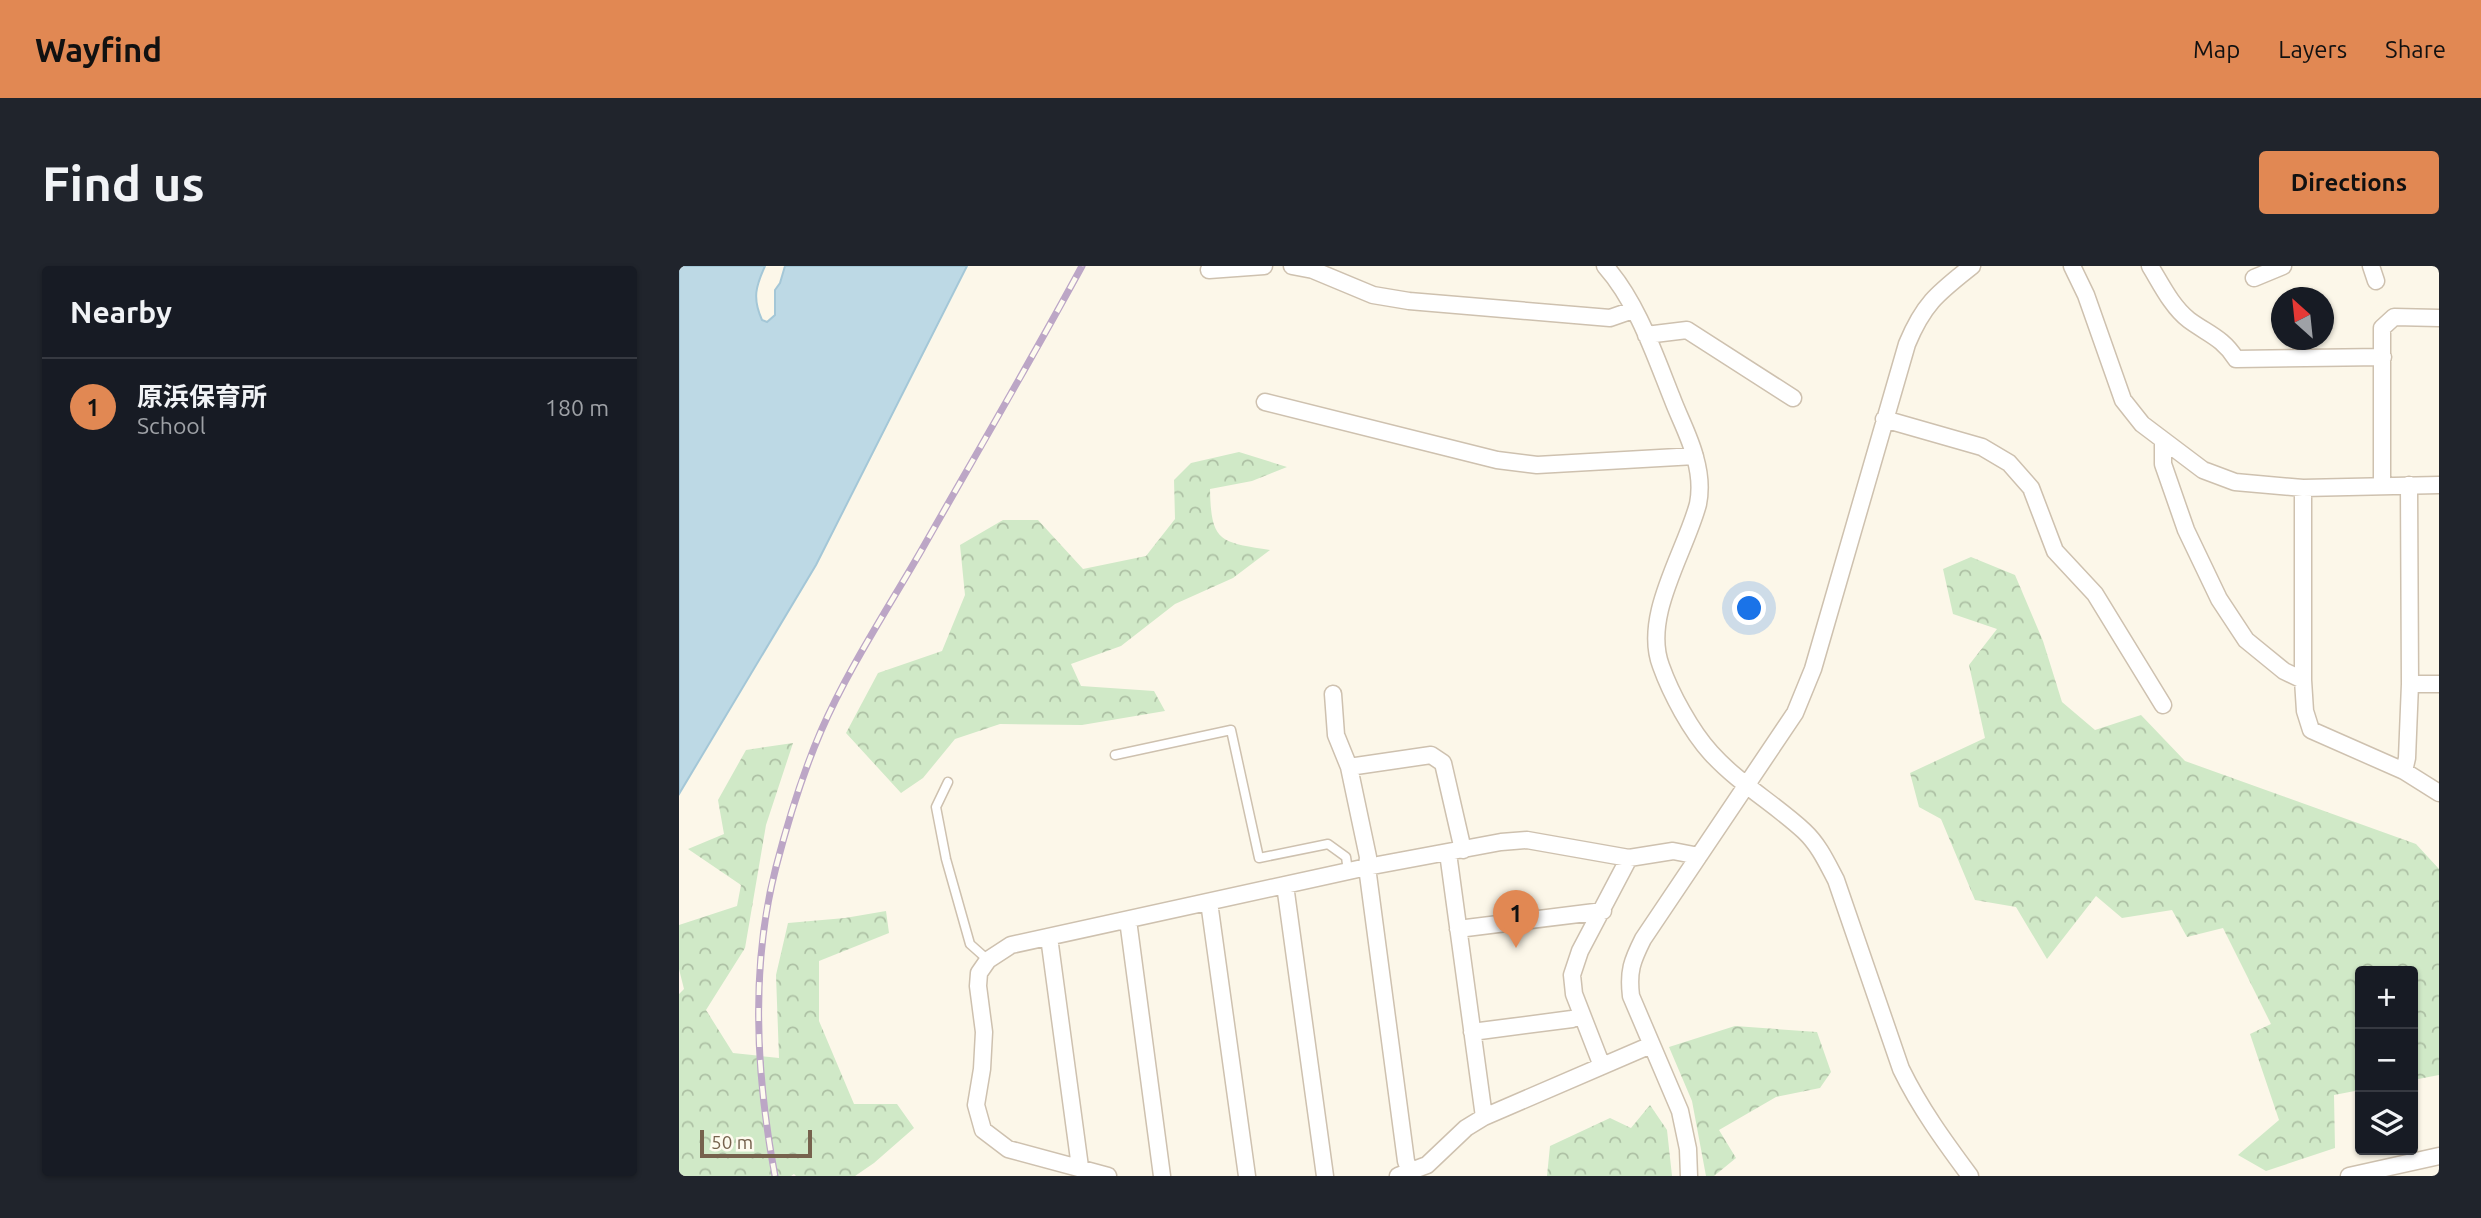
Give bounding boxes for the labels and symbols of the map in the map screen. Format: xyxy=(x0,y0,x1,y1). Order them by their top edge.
north arrow xyxy=(2271,287,2334,350)
your location xyxy=(1732,591,1766,625)
pin: 1 xyxy=(1493,890,1539,948)
scale bar xyxy=(700,1127,812,1159)

